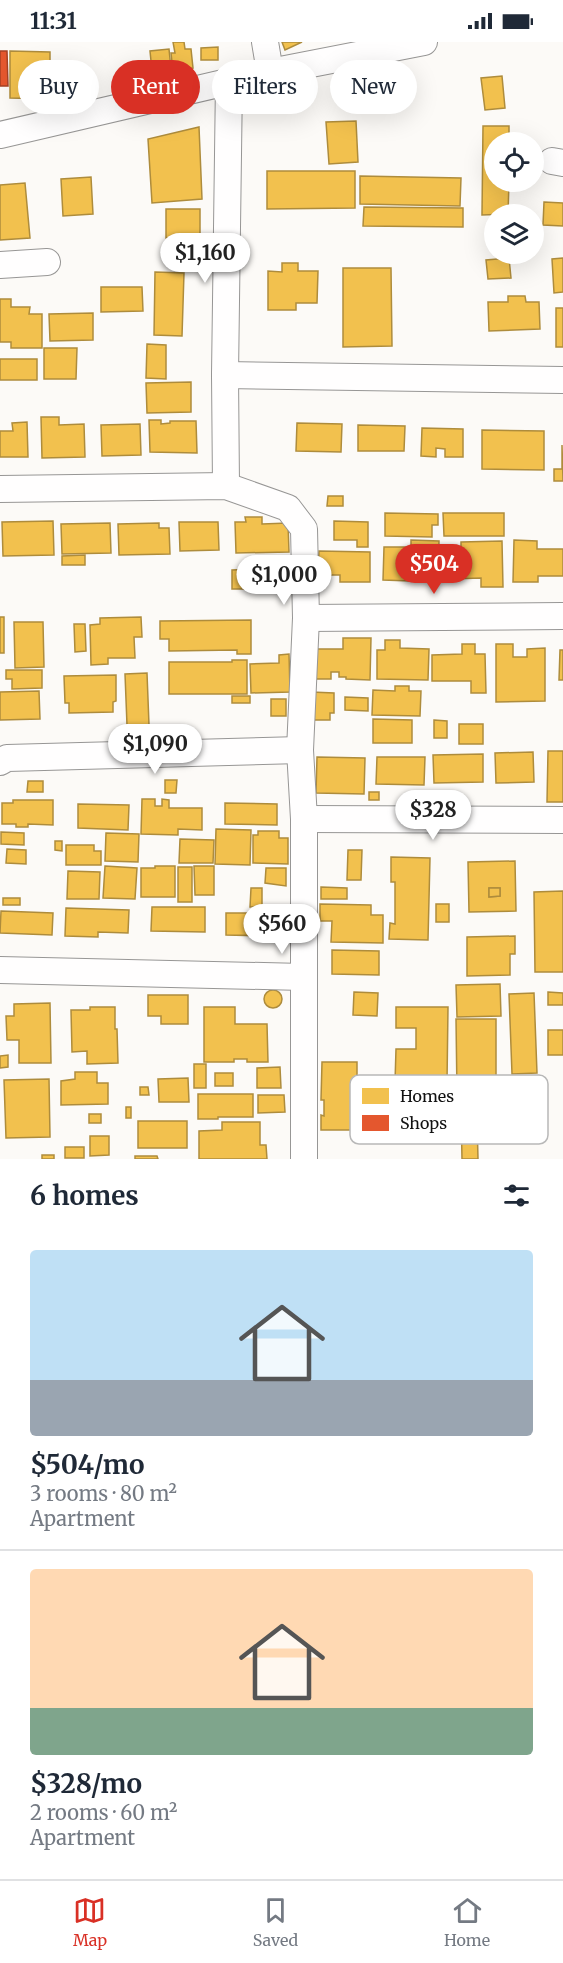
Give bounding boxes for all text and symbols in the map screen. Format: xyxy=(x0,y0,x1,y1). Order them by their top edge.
text: 11:31 xyxy=(30,7,77,35)
chip: Buy xyxy=(18,60,99,114)
chip: Rent xyxy=(111,60,200,114)
chip: Filters xyxy=(212,60,318,114)
chip: New xyxy=(330,60,417,114)
map controls xyxy=(484,132,544,264)
button: locate xyxy=(484,132,544,192)
button: layers xyxy=(484,204,544,264)
pin: $1,160 xyxy=(156,233,254,284)
text: $1,160 xyxy=(174,240,236,265)
pin: $504 xyxy=(398,544,470,595)
text: $504 xyxy=(409,551,459,576)
pin: $1,000 xyxy=(235,555,333,606)
text: $1,000 xyxy=(250,562,318,587)
pin: $1,090 xyxy=(106,724,204,775)
text: $1,090 xyxy=(122,731,188,756)
pin: $328 xyxy=(397,790,469,841)
text: $328 xyxy=(409,797,457,822)
pin: $560 xyxy=(246,904,318,955)
text: $560 xyxy=(257,911,307,936)
legend xyxy=(350,1075,548,1144)
text: Homes xyxy=(400,1086,454,1106)
text: Shops xyxy=(400,1113,447,1133)
text: 6 homes xyxy=(30,1179,139,1212)
icon: filters xyxy=(500,1179,533,1212)
icon: home xyxy=(228,1289,336,1397)
text: $504/mo xyxy=(30,1448,144,1481)
text: 3 rooms · 80 m² xyxy=(30,1481,177,1506)
text: Apartment xyxy=(30,1506,135,1531)
icon: home xyxy=(228,1608,336,1716)
text: $328/mo xyxy=(30,1767,142,1800)
text: 2 rooms · 60 m² xyxy=(30,1800,177,1825)
text: Apartment xyxy=(30,1825,135,1850)
tab: Map xyxy=(73,1894,107,1950)
tab: Saved xyxy=(253,1894,298,1950)
tab: Home xyxy=(444,1894,490,1950)

